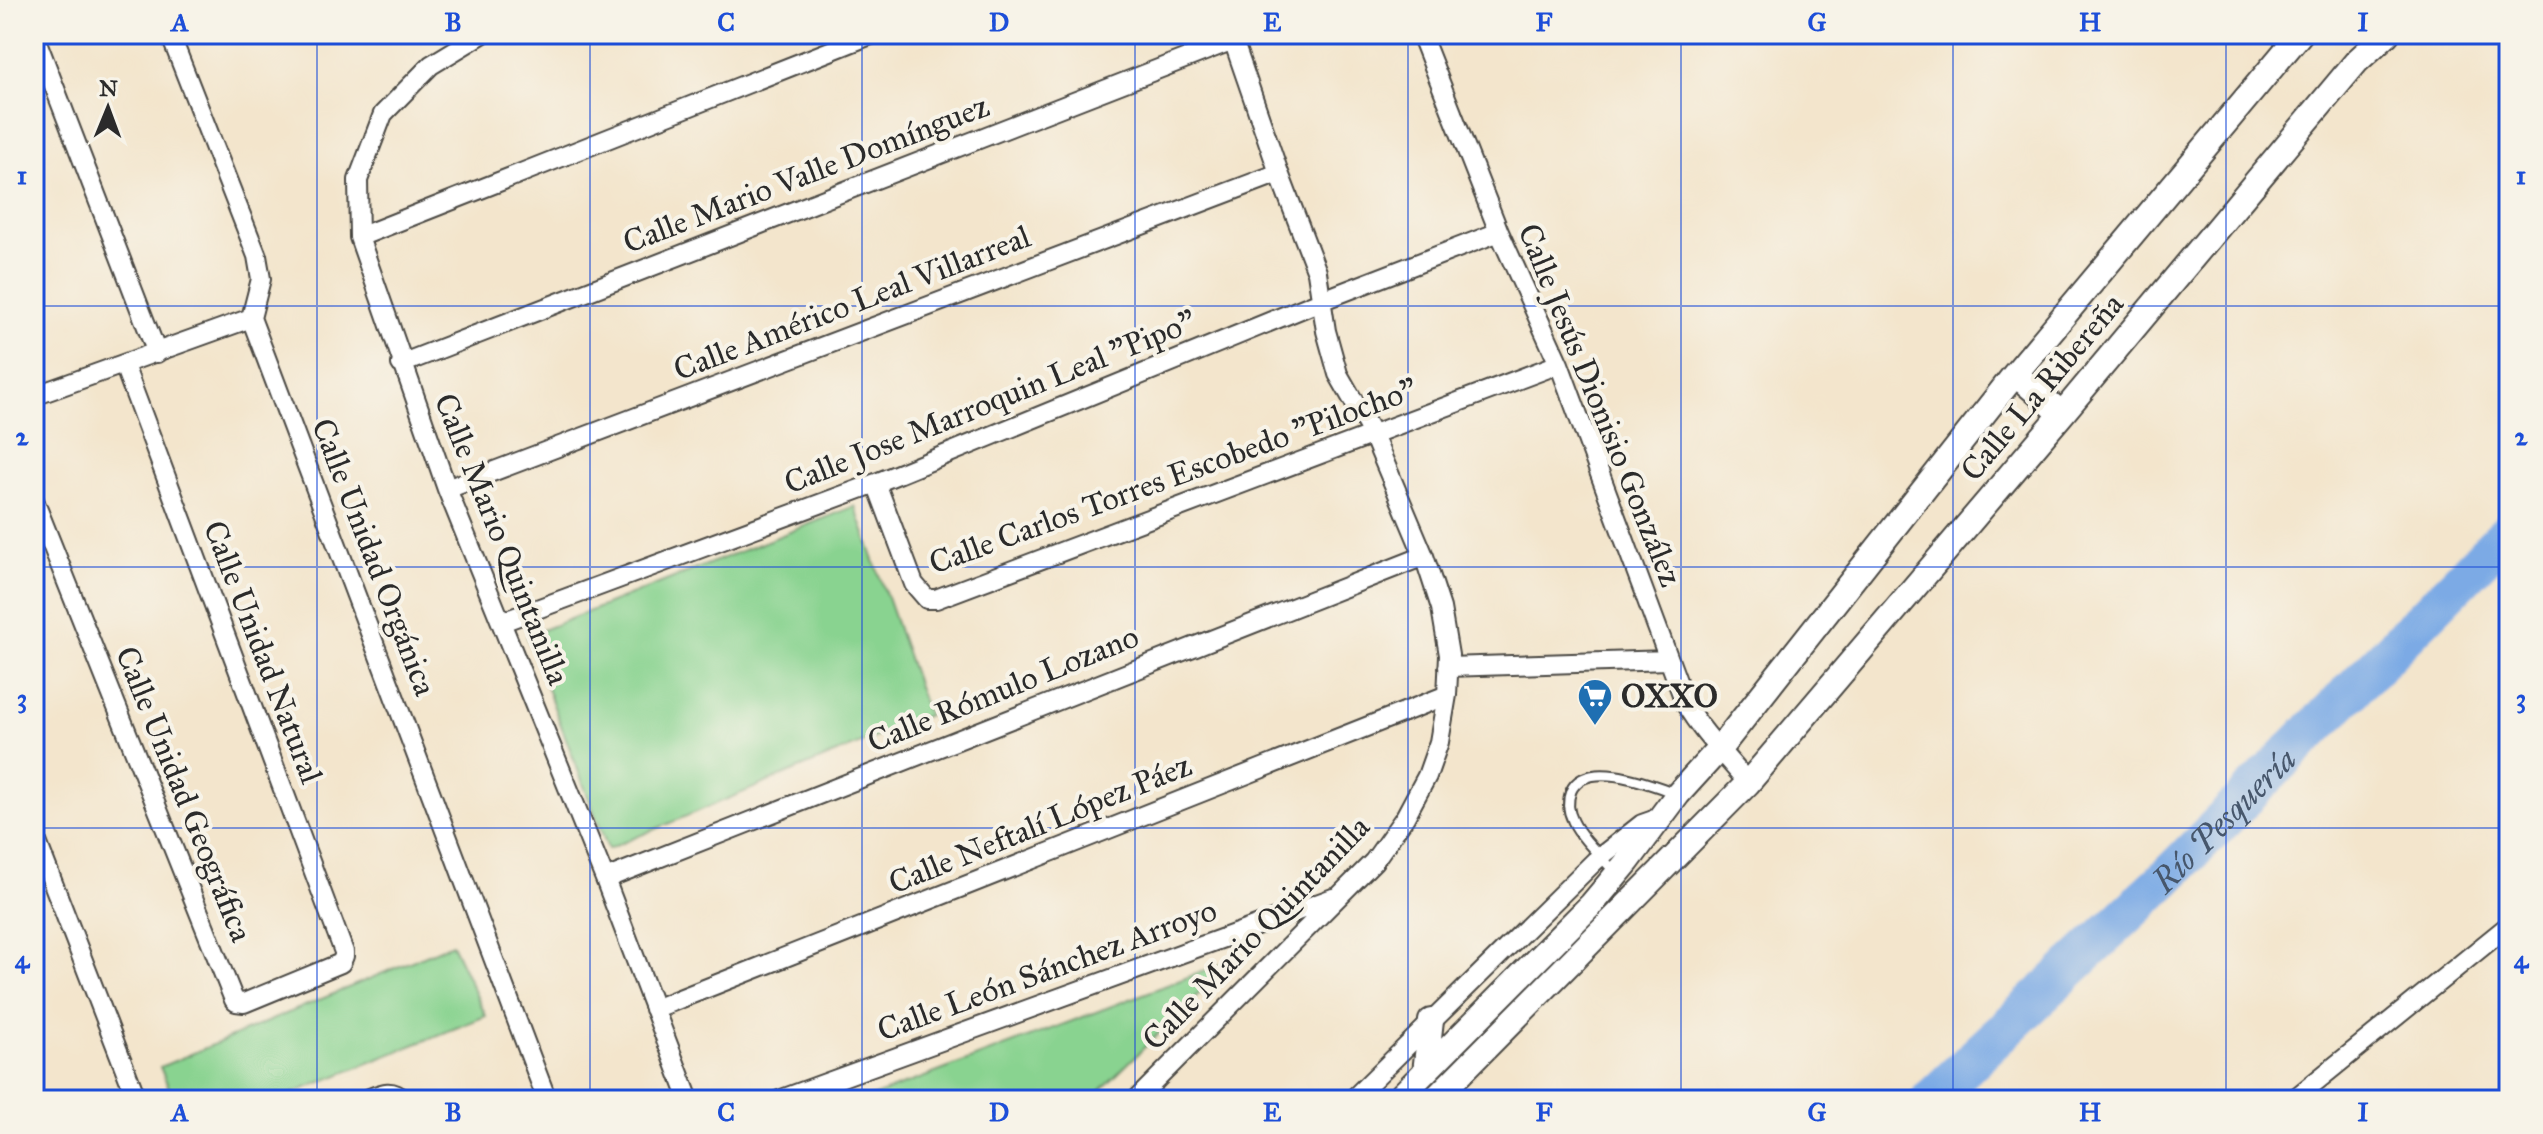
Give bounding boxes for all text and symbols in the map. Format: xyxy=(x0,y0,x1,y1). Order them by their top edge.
text: A xyxy=(169,6,189,38)
text: B xyxy=(444,6,462,38)
text: C xyxy=(717,6,735,38)
text: D xyxy=(989,6,1009,38)
text: E xyxy=(1263,6,1282,38)
text: F xyxy=(1536,6,1553,38)
text: G xyxy=(1807,6,1827,38)
text: H xyxy=(2079,6,2102,38)
text: I xyxy=(2357,6,2369,38)
north arrow xyxy=(68,68,148,148)
text: N xyxy=(99,75,118,102)
street label: Calle Mario Valle Domínguez xyxy=(618,86,995,262)
text: 1 xyxy=(17,159,27,191)
text: 1 xyxy=(2516,159,2526,191)
street label: Calle Américo Leal Villarreal xyxy=(668,217,1036,389)
street label: Calle Jesús Dionisio González xyxy=(1509,218,1691,592)
street label: Calle La Ribereña xyxy=(1952,285,2132,489)
street label: Calle Jose Marroquin Leal "Pipo" xyxy=(778,301,1202,503)
street label: Calle Carlos Torres Escobedo "Pilocho" xyxy=(924,369,1422,583)
street label: Calle Mario Quintanilla xyxy=(426,388,578,691)
street label: Calle Unidad Orgánica xyxy=(303,413,445,701)
text: 2 xyxy=(16,420,30,452)
text: 2 xyxy=(2515,420,2529,452)
street label: Calle Unidad Natural xyxy=(195,515,331,789)
street label: Calle Rómulo Lozano xyxy=(862,617,1144,761)
street label: Calle Unidad Geográfica xyxy=(107,641,261,948)
supermarket icon: OXXO xyxy=(1576,677,1614,727)
place label: OXXO xyxy=(1621,677,1718,716)
text: 3 xyxy=(17,682,27,714)
text: 3 xyxy=(2516,682,2526,714)
water label: Río Pesquería xyxy=(2142,738,2304,902)
street label: Calle Neftalí López Páez xyxy=(883,745,1197,903)
street label: Calle Mario Quintanilla xyxy=(1134,807,1378,1058)
street label: Calle León Sánchez Arroyo xyxy=(872,890,1222,1050)
text: 4 xyxy=(15,943,31,975)
text: 4 xyxy=(2514,943,2530,975)
text: A xyxy=(169,1096,189,1128)
text: B xyxy=(444,1096,462,1128)
text: C xyxy=(717,1096,735,1128)
text: D xyxy=(989,1096,1009,1128)
text: E xyxy=(1263,1096,1282,1128)
text: F xyxy=(1536,1096,1553,1128)
text: G xyxy=(1807,1096,1827,1128)
text: H xyxy=(2079,1096,2102,1128)
text: I xyxy=(2357,1096,2369,1128)

